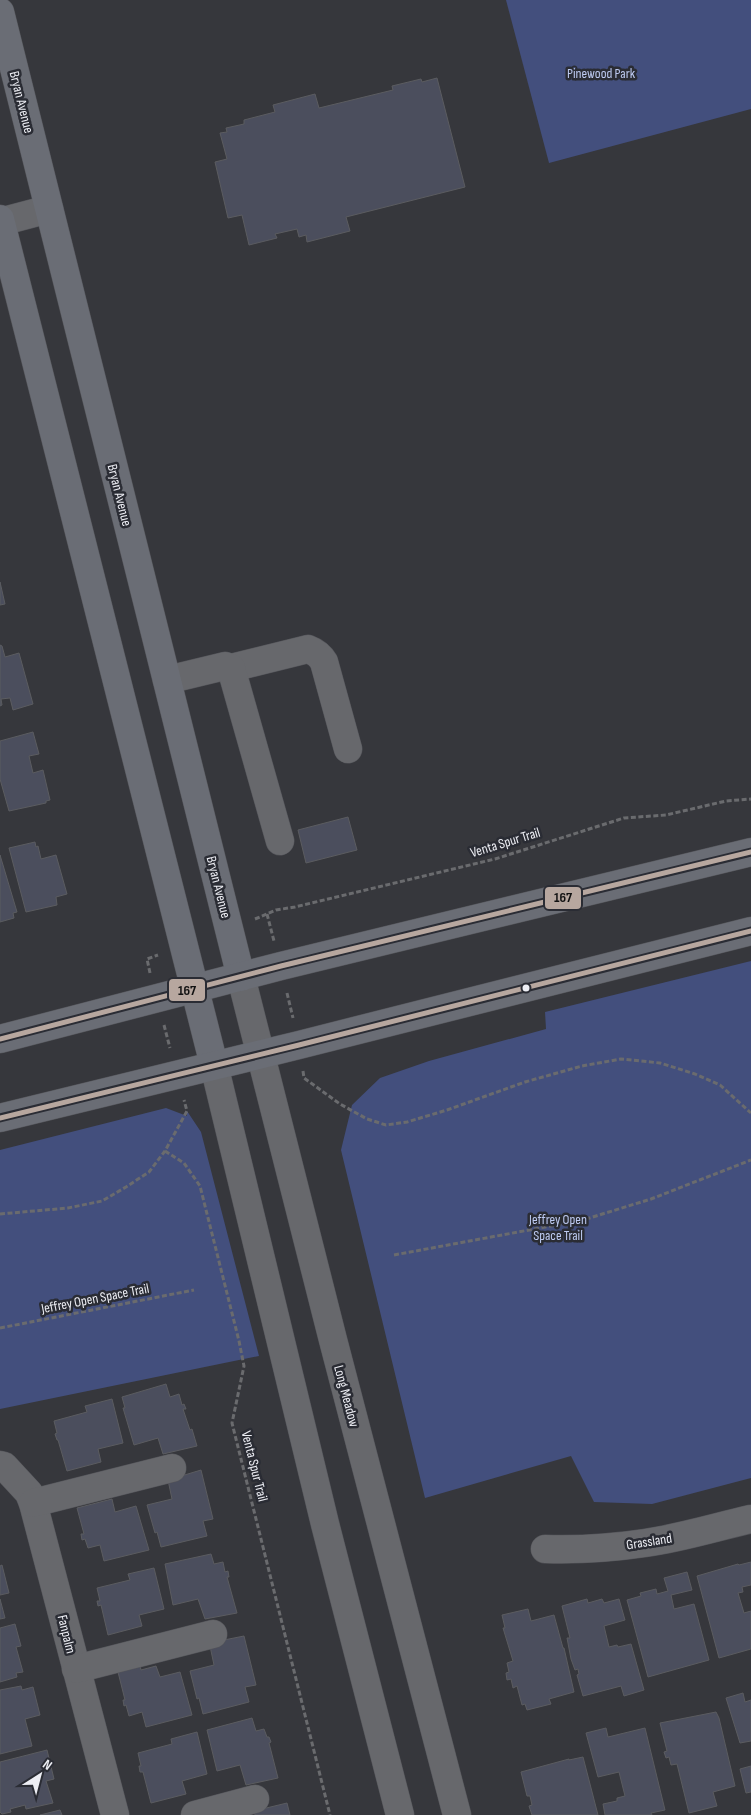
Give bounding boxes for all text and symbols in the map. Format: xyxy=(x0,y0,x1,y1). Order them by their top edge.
park label: Pinewood Park xyxy=(567,65,636,82)
street label: Bryan Avenue xyxy=(6,69,37,135)
street label: Bryan Avenue xyxy=(104,462,135,528)
street label: Venta Spur Trail xyxy=(468,824,542,861)
street label: Bryan Avenue xyxy=(203,854,234,920)
line badge: 167 xyxy=(544,886,582,910)
text: 167 xyxy=(554,889,573,906)
line badge: 167 xyxy=(168,978,206,1002)
text: 167 xyxy=(178,982,197,999)
unlabelled marker xyxy=(521,983,531,993)
park label: Jeffrey Open Space Trail xyxy=(528,1211,587,1244)
street label: Jeffrey Open Space Trail xyxy=(39,1280,151,1317)
street label: Long Meadow xyxy=(330,1363,363,1429)
street label: Venta Spur Trail xyxy=(238,1429,272,1503)
street label: Grassland xyxy=(625,1529,673,1553)
street label: Fanpalm xyxy=(54,1613,80,1655)
north arrow xyxy=(15,1750,65,1800)
text: N xyxy=(39,1756,55,1774)

